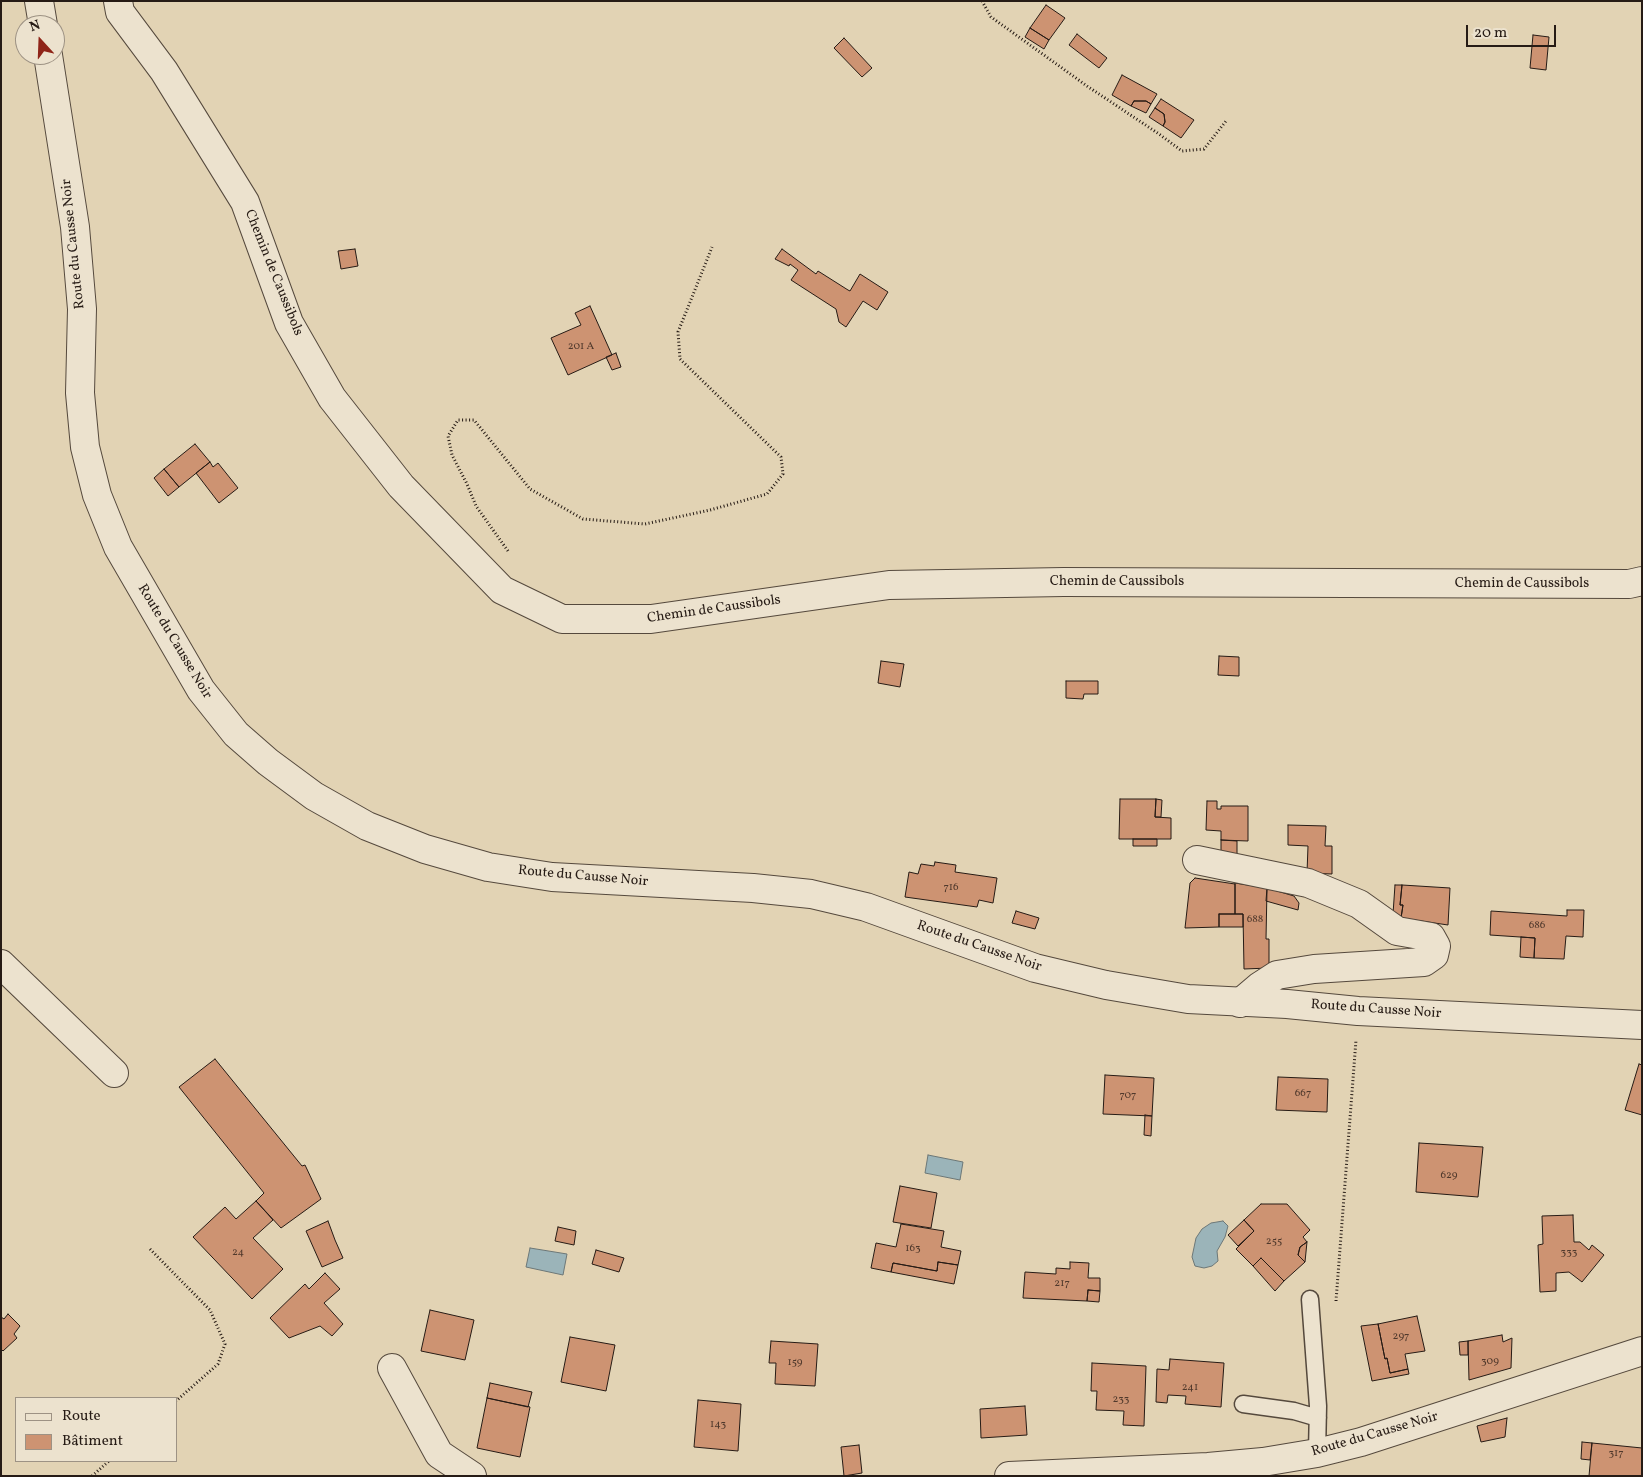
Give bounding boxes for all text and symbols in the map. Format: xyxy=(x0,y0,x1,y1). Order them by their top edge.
north arrow xyxy=(15,15,65,65)
scale bar xyxy=(1468,15,1558,47)
text: N xyxy=(27,16,43,37)
text: 20 m xyxy=(1474,23,1507,44)
street label: Route du Causse Noir xyxy=(59,178,89,310)
street label: Chemin de Caussibols xyxy=(240,207,306,339)
house number: 201 A xyxy=(568,340,594,354)
street label: Chemin de Caussibols xyxy=(1050,574,1184,590)
street label: Chemin de Caussibols xyxy=(1455,576,1589,592)
street label: Route du Causse Noir xyxy=(133,582,215,702)
street label: Chemin de Caussibols xyxy=(646,592,782,628)
street label: Route du Causse Noir xyxy=(517,863,649,891)
house number: 716 xyxy=(943,881,959,895)
house number: 688 xyxy=(1247,913,1263,927)
street label: Route du Causse Noir xyxy=(914,918,1044,976)
house number: 686 xyxy=(1529,919,1545,933)
street label: Route du Causse Noir xyxy=(1310,997,1442,1023)
house number: 667 xyxy=(1295,1087,1311,1101)
house number: 707 xyxy=(1120,1089,1136,1103)
house number: 629 xyxy=(1440,1169,1458,1183)
house number: 255 xyxy=(1266,1235,1282,1249)
house number: 163 xyxy=(905,1242,921,1256)
house number: 24 xyxy=(232,1246,244,1260)
house number: 333 xyxy=(1561,1246,1577,1260)
house number: 217 xyxy=(1054,1277,1070,1291)
house number: 297 xyxy=(1393,1330,1409,1344)
house number: 309 xyxy=(1481,1355,1499,1369)
house number: 159 xyxy=(787,1356,803,1370)
house number: 241 xyxy=(1182,1381,1198,1395)
house number: 233 xyxy=(1113,1393,1129,1407)
legend xyxy=(15,1397,178,1462)
text: Route xyxy=(62,1406,101,1427)
street label: Route du Causse Noir xyxy=(1310,1409,1440,1461)
house number: 143 xyxy=(710,1418,726,1432)
text: Bâtiment xyxy=(62,1431,123,1452)
house number: 317 xyxy=(1608,1447,1624,1461)

